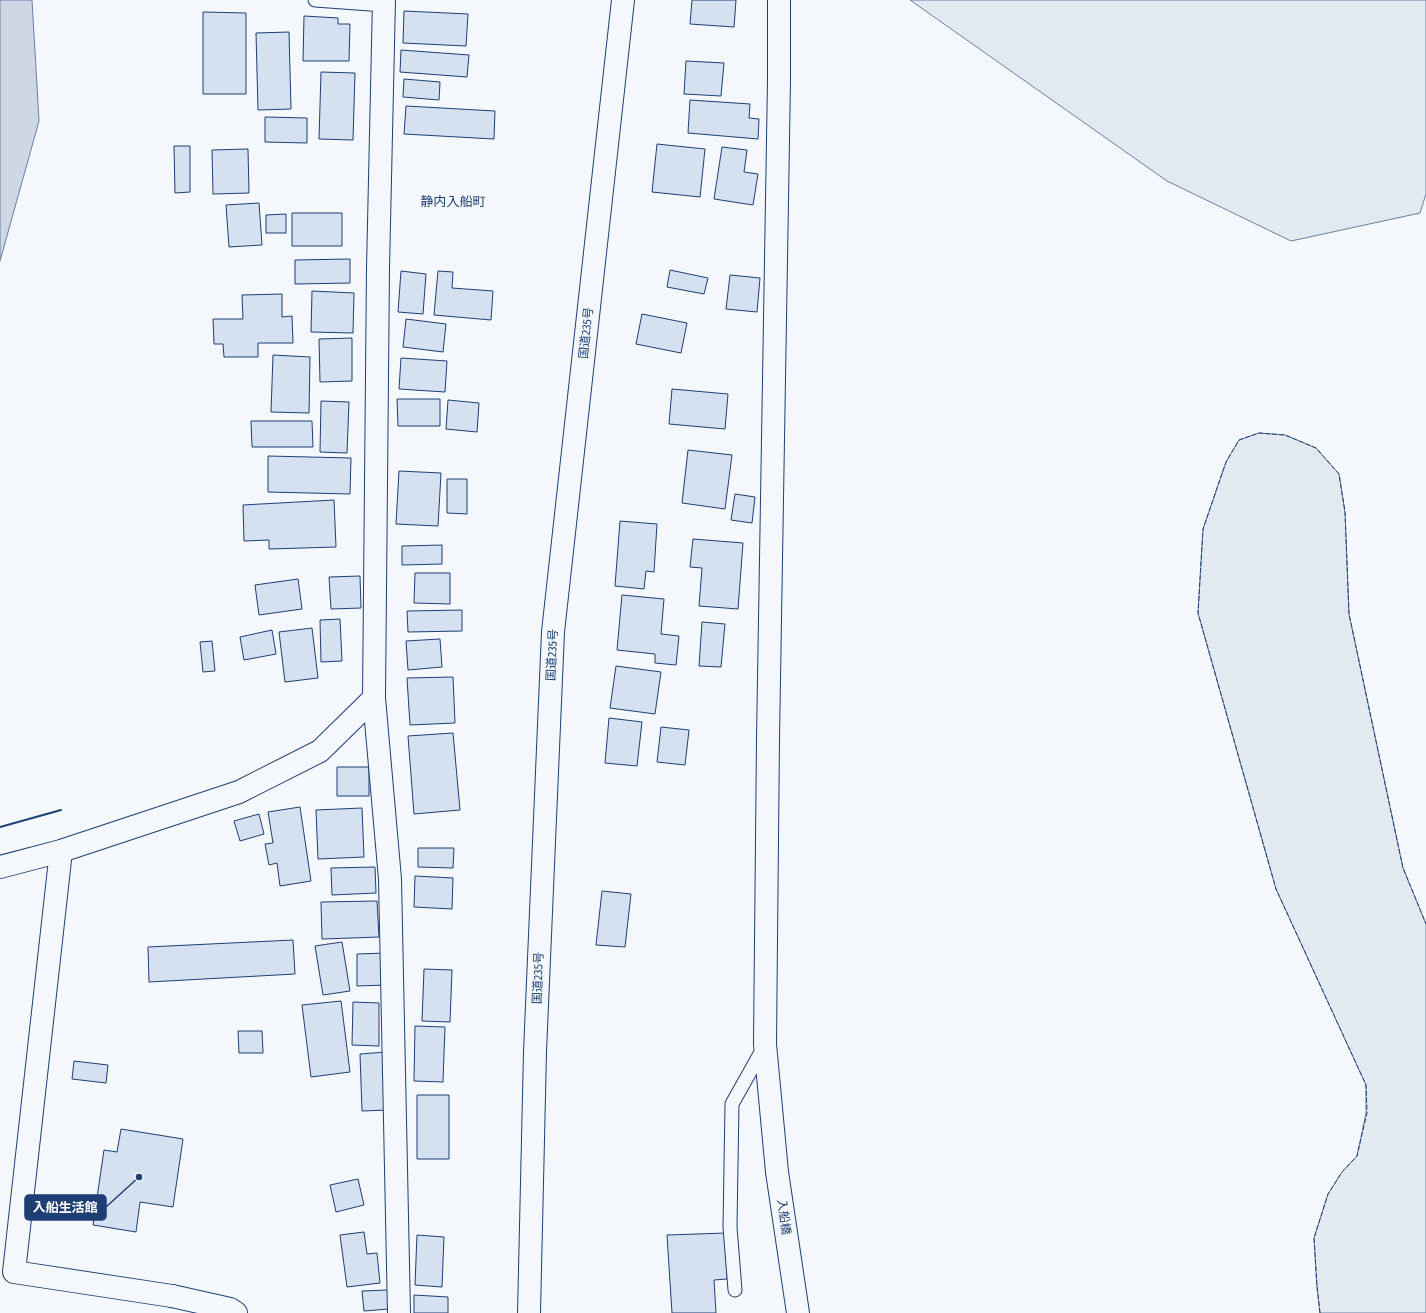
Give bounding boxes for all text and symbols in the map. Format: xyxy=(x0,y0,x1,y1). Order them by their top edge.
district label: 静内入船町 xyxy=(420,194,486,209)
street label: 国道235号 xyxy=(576,306,596,360)
street label: 国道235号 xyxy=(544,629,560,681)
street label: 国道235号 xyxy=(530,952,546,1004)
callout: 入船生活館 xyxy=(25,1195,106,1220)
street label: 入船橋 xyxy=(775,1198,793,1236)
text: 入船生活館 xyxy=(32,1200,98,1215)

